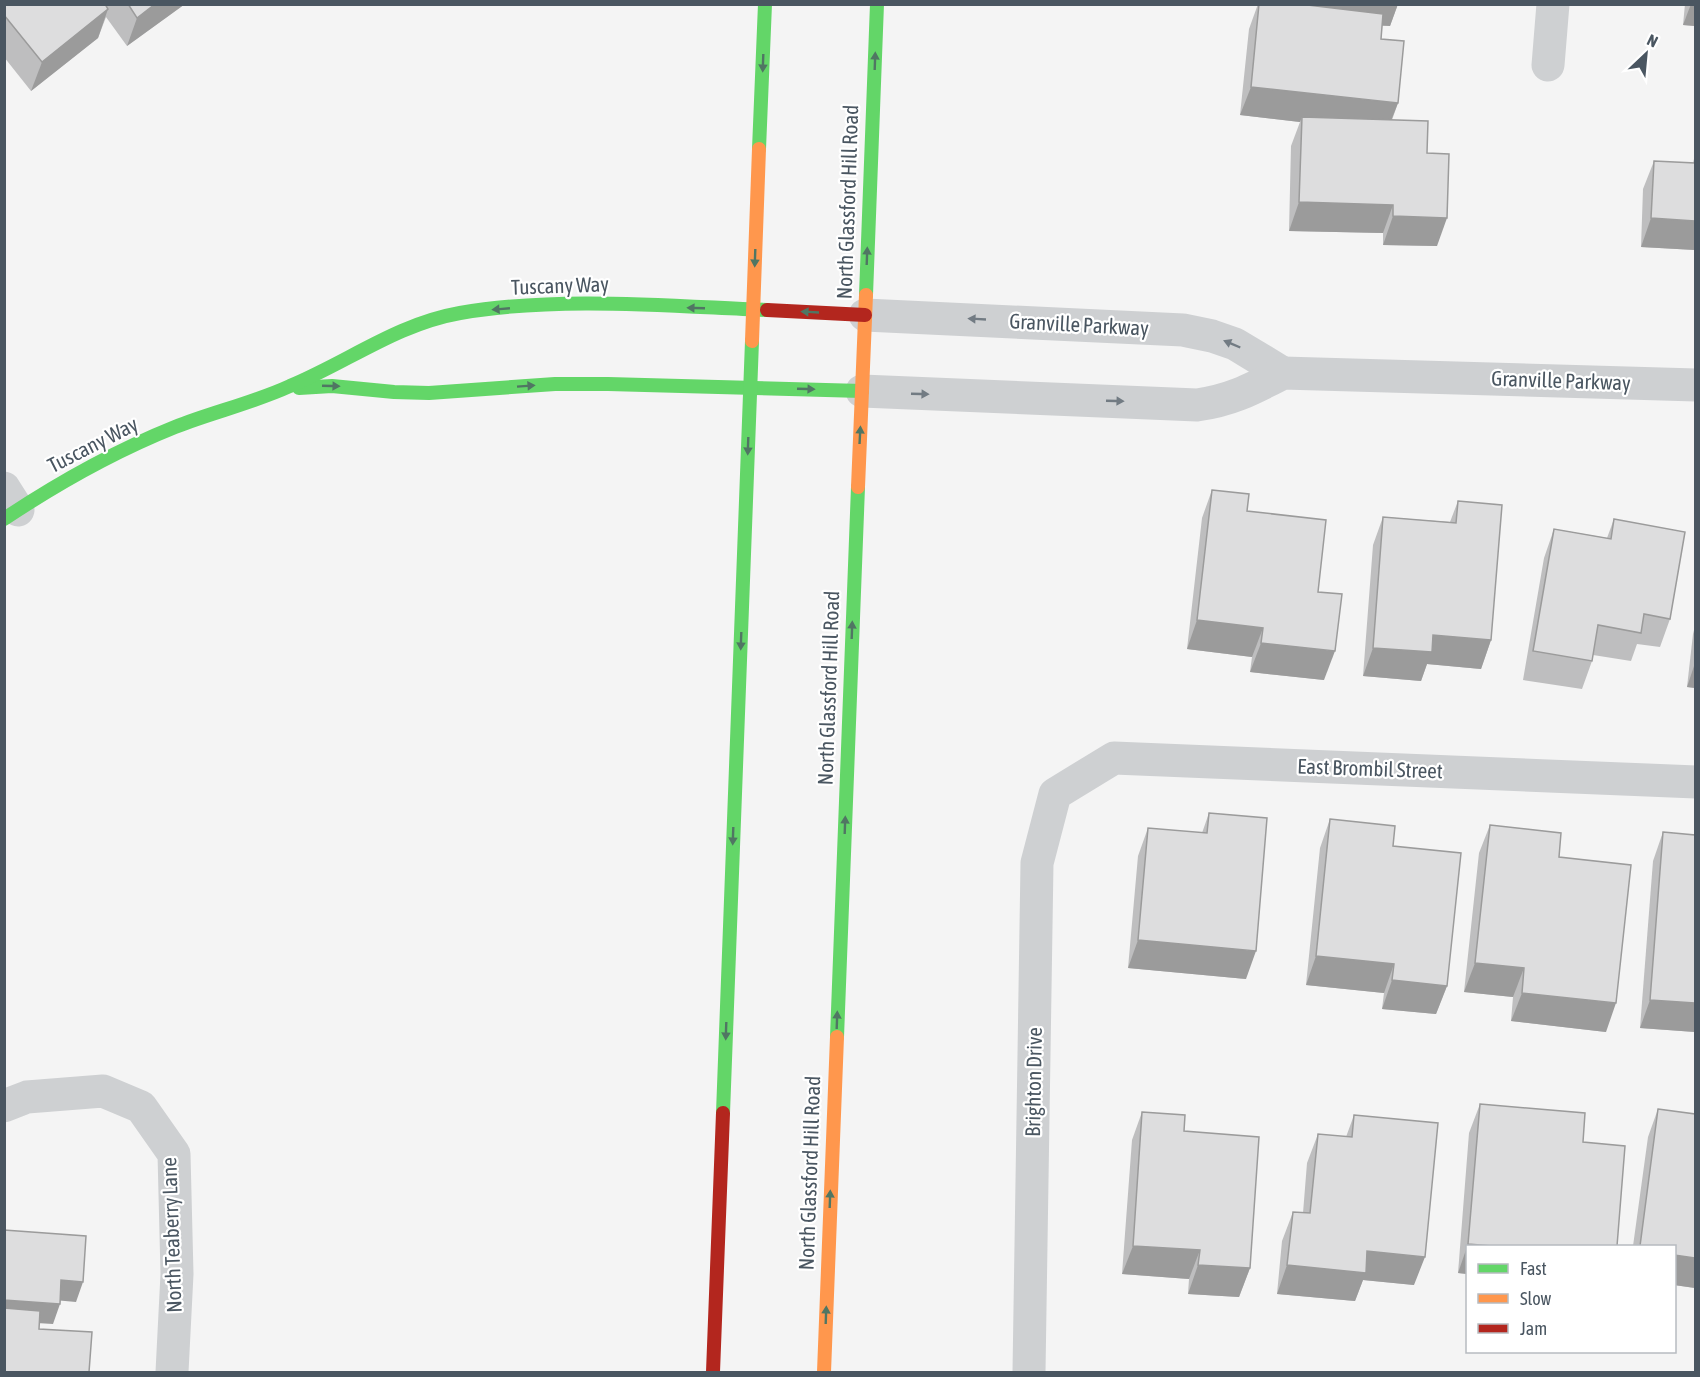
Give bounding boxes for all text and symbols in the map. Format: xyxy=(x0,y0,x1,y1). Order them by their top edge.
north arrow xyxy=(1616,24,1676,84)
text: N xyxy=(1644,30,1661,51)
one-way arrow xyxy=(870,52,879,71)
one-way arrow xyxy=(758,53,768,72)
street label: North Glassford Hill Road xyxy=(832,104,862,300)
one-way arrow xyxy=(862,247,871,266)
one-way arrow xyxy=(751,248,760,267)
street label: Tuscany Way xyxy=(511,271,610,299)
one-way arrow xyxy=(686,303,705,312)
one-way arrow xyxy=(491,305,510,314)
one-way arrow xyxy=(800,307,819,316)
street label: Granville Parkway xyxy=(1009,308,1150,340)
one-way arrow xyxy=(967,315,986,324)
one-way arrow xyxy=(1223,339,1241,349)
street label: Granville Parkway xyxy=(1491,366,1631,394)
one-way arrow xyxy=(322,382,341,391)
one-way arrow xyxy=(516,382,535,391)
one-way arrow xyxy=(797,385,816,394)
one-way arrow xyxy=(911,389,930,398)
one-way arrow xyxy=(1106,397,1125,406)
street label: Tuscany Way xyxy=(43,411,142,477)
one-way arrow xyxy=(855,426,864,445)
one-way arrow xyxy=(744,437,753,456)
street label: North Glassford Hill Road xyxy=(813,590,843,786)
one-way arrow xyxy=(848,620,857,639)
one-way arrow xyxy=(736,631,745,650)
street label: East Brombil Street xyxy=(1297,753,1443,783)
one-way arrow xyxy=(840,815,849,834)
one-way arrow xyxy=(729,826,738,845)
one-way arrow xyxy=(833,1010,842,1029)
one-way arrow xyxy=(721,1021,730,1040)
street label: Brighton Drive xyxy=(1020,1027,1046,1137)
street label: North Glassford Hill Road xyxy=(794,1075,824,1271)
street label: North Teaberry Lane xyxy=(156,1157,186,1313)
one-way arrow xyxy=(826,1190,835,1209)
legend xyxy=(1466,1245,1676,1353)
text: Fast xyxy=(1520,1258,1547,1279)
text: Slow xyxy=(1520,1288,1551,1309)
one-way arrow xyxy=(822,1306,831,1325)
text: Jam xyxy=(1520,1318,1547,1339)

